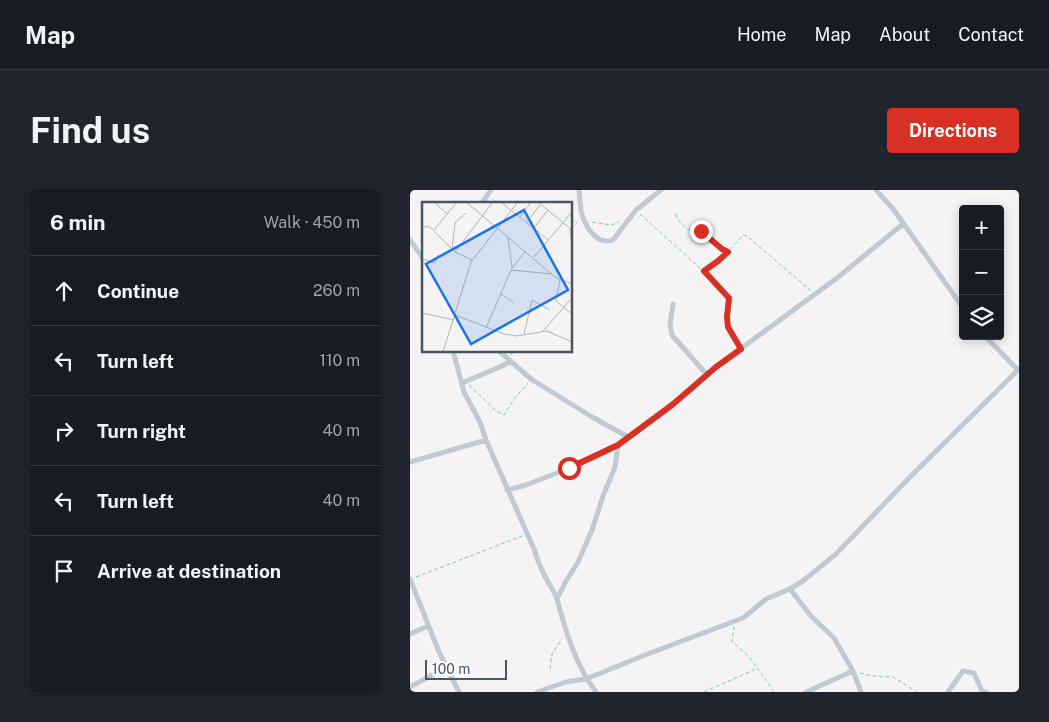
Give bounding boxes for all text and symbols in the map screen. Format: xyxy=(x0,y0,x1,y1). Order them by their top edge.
text: Map xyxy=(25,21,75,49)
text: Home xyxy=(737,24,787,45)
text: Map xyxy=(815,24,851,45)
text: About xyxy=(879,24,930,45)
text: Contact xyxy=(958,24,1024,45)
button: Directions xyxy=(887,108,1019,153)
text: Find us xyxy=(30,110,150,151)
inset map xyxy=(422,202,572,352)
map controls xyxy=(959,205,1004,340)
button: + xyxy=(959,205,1004,250)
text: 6 min xyxy=(50,210,106,235)
text: Walk · 450 m xyxy=(264,213,360,232)
route end xyxy=(690,220,713,243)
button: − xyxy=(959,250,1004,295)
icon: ahead xyxy=(50,277,78,305)
text: Continue xyxy=(97,280,179,302)
text: 260 m xyxy=(313,281,360,300)
button: layers xyxy=(959,295,1004,340)
icon: left xyxy=(50,347,78,375)
text: Turn left xyxy=(97,350,174,372)
text: 110 m xyxy=(319,351,360,370)
icon: right xyxy=(50,417,78,445)
text: Turn right xyxy=(97,420,186,442)
text: 40 m xyxy=(322,421,360,440)
route start xyxy=(558,457,581,480)
icon: left xyxy=(50,487,78,515)
text: Turn left xyxy=(97,490,174,512)
text: 40 m xyxy=(322,491,360,510)
icon: arrive xyxy=(50,557,78,585)
text: Arrive at destination xyxy=(97,560,281,582)
scale bar xyxy=(425,657,508,680)
text: 100 m xyxy=(432,661,470,677)

